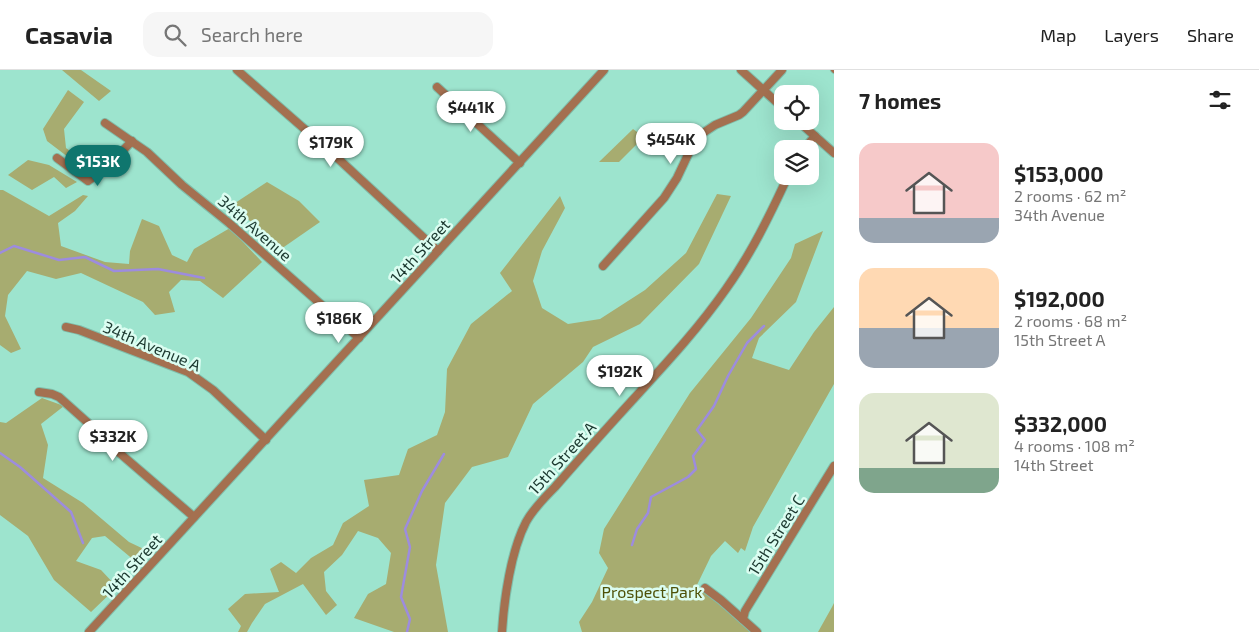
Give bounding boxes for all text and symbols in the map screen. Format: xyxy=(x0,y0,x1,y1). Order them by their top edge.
search box xyxy=(143,12,493,57)
text: Casavia xyxy=(25,20,113,49)
icon: search xyxy=(161,21,189,49)
text: Search here xyxy=(201,23,303,46)
text: Map xyxy=(1040,24,1076,46)
text: Layers xyxy=(1104,24,1159,46)
text: Share xyxy=(1187,24,1234,46)
map controls xyxy=(774,85,819,185)
button: locate xyxy=(774,85,819,130)
icon: filters xyxy=(1206,86,1234,114)
text: 7 homes xyxy=(859,88,941,113)
pin: $441K xyxy=(436,90,506,133)
text: $441K xyxy=(448,97,494,116)
pin: $454K xyxy=(636,122,706,165)
pin: $179K xyxy=(296,126,366,168)
text: $454K xyxy=(647,129,695,148)
text: $179K xyxy=(309,132,353,151)
button: layers xyxy=(774,140,819,185)
pin: $153K xyxy=(63,144,133,187)
text: $153K xyxy=(76,151,120,170)
text: $153,000 xyxy=(1014,161,1104,186)
icon: home xyxy=(899,163,959,223)
text: 2 rooms · 62 m² xyxy=(1014,186,1126,205)
street label: 34th Avenue xyxy=(215,191,296,265)
text: 34th Avenue xyxy=(1014,205,1105,224)
street label: 14th Street xyxy=(386,215,453,287)
text: $192,000 xyxy=(1014,286,1105,311)
icon: home xyxy=(899,288,959,348)
pin: $186K xyxy=(304,302,374,344)
text: $186K xyxy=(316,308,362,327)
text: 2 rooms · 68 m² xyxy=(1014,311,1127,330)
street label: 34th Avenue A xyxy=(101,316,204,375)
text: 15th Street A xyxy=(1014,330,1106,349)
pin: $192K xyxy=(585,354,655,397)
text: $192K xyxy=(597,361,643,380)
text: $332,000 xyxy=(1014,411,1107,436)
icon: home xyxy=(899,413,959,473)
street label: 15th Street A xyxy=(524,417,599,498)
pin: $332K xyxy=(78,420,148,462)
text: $332K xyxy=(90,426,136,445)
text: 4 rooms · 108 m² xyxy=(1014,436,1135,455)
text: 14th Street xyxy=(1014,455,1094,474)
street label: 15th Street C xyxy=(743,491,808,578)
street label: 14th Street xyxy=(98,530,165,602)
park label: Prospect Park xyxy=(602,582,702,601)

